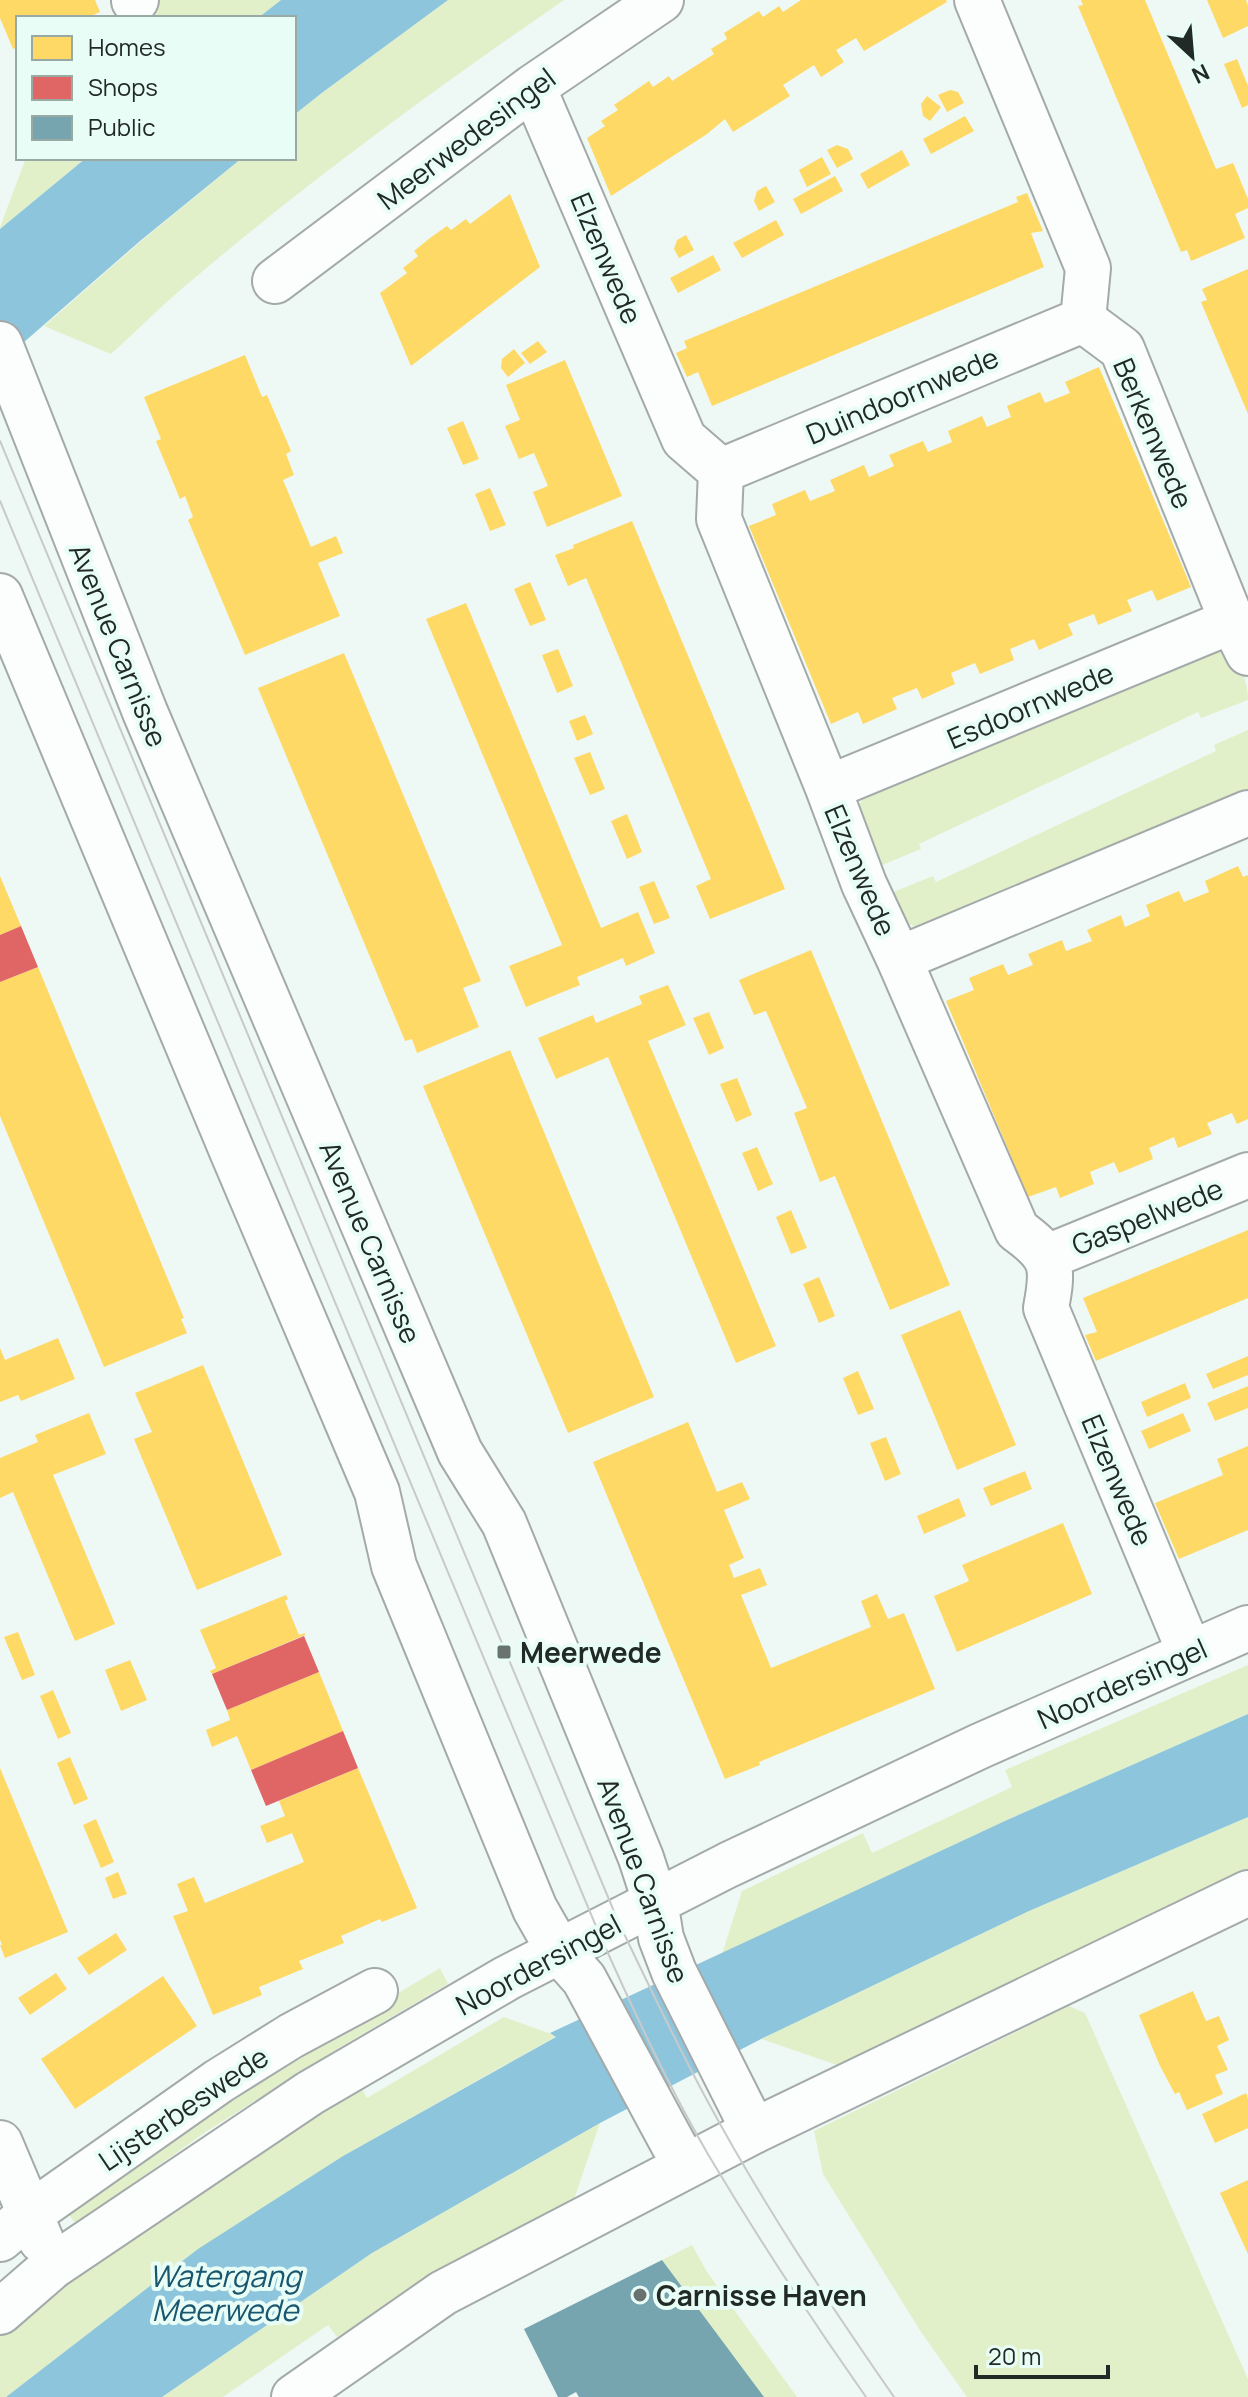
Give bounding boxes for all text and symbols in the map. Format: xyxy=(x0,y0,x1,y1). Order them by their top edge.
legend xyxy=(16,16,296,160)
north arrow xyxy=(1152,16,1232,96)
text: Homes xyxy=(88,30,166,63)
text: N xyxy=(1187,57,1214,91)
street label: Meerwedesingel xyxy=(369,58,563,218)
text: Shops xyxy=(88,70,158,103)
text: Public xyxy=(88,110,155,143)
street label: Elzenwede xyxy=(562,187,652,329)
street label: Duindoornwede xyxy=(800,337,1004,453)
street label: Berkenwede xyxy=(1105,352,1203,514)
street label: Avenue Carnisse xyxy=(61,538,177,752)
street label: Esdoornwede xyxy=(941,653,1119,757)
street label: Elzenwede xyxy=(816,799,906,941)
street label: Avenue Carnisse xyxy=(311,1135,431,1349)
street label: Gaspelwede xyxy=(1066,1168,1228,1264)
street label: Elzenwede xyxy=(1073,1409,1163,1551)
street label: Noordersingel xyxy=(1031,1629,1213,1737)
place label: Meerwede xyxy=(520,1633,662,1671)
marker: Meerwede xyxy=(495,1643,513,1661)
street label: Avenue Carnisse xyxy=(589,1772,699,1988)
street label: Noordersingel xyxy=(449,1905,627,2023)
street label: Lijsterbeswede xyxy=(91,2037,275,2179)
water label: Watergang Meerwede xyxy=(149,2255,304,2330)
place label: Carnisse Haven xyxy=(656,2276,867,2314)
marker: Carnisse Haven xyxy=(631,2286,649,2304)
scale bar xyxy=(976,2329,1108,2379)
text: 20 m xyxy=(988,2339,1041,2372)

